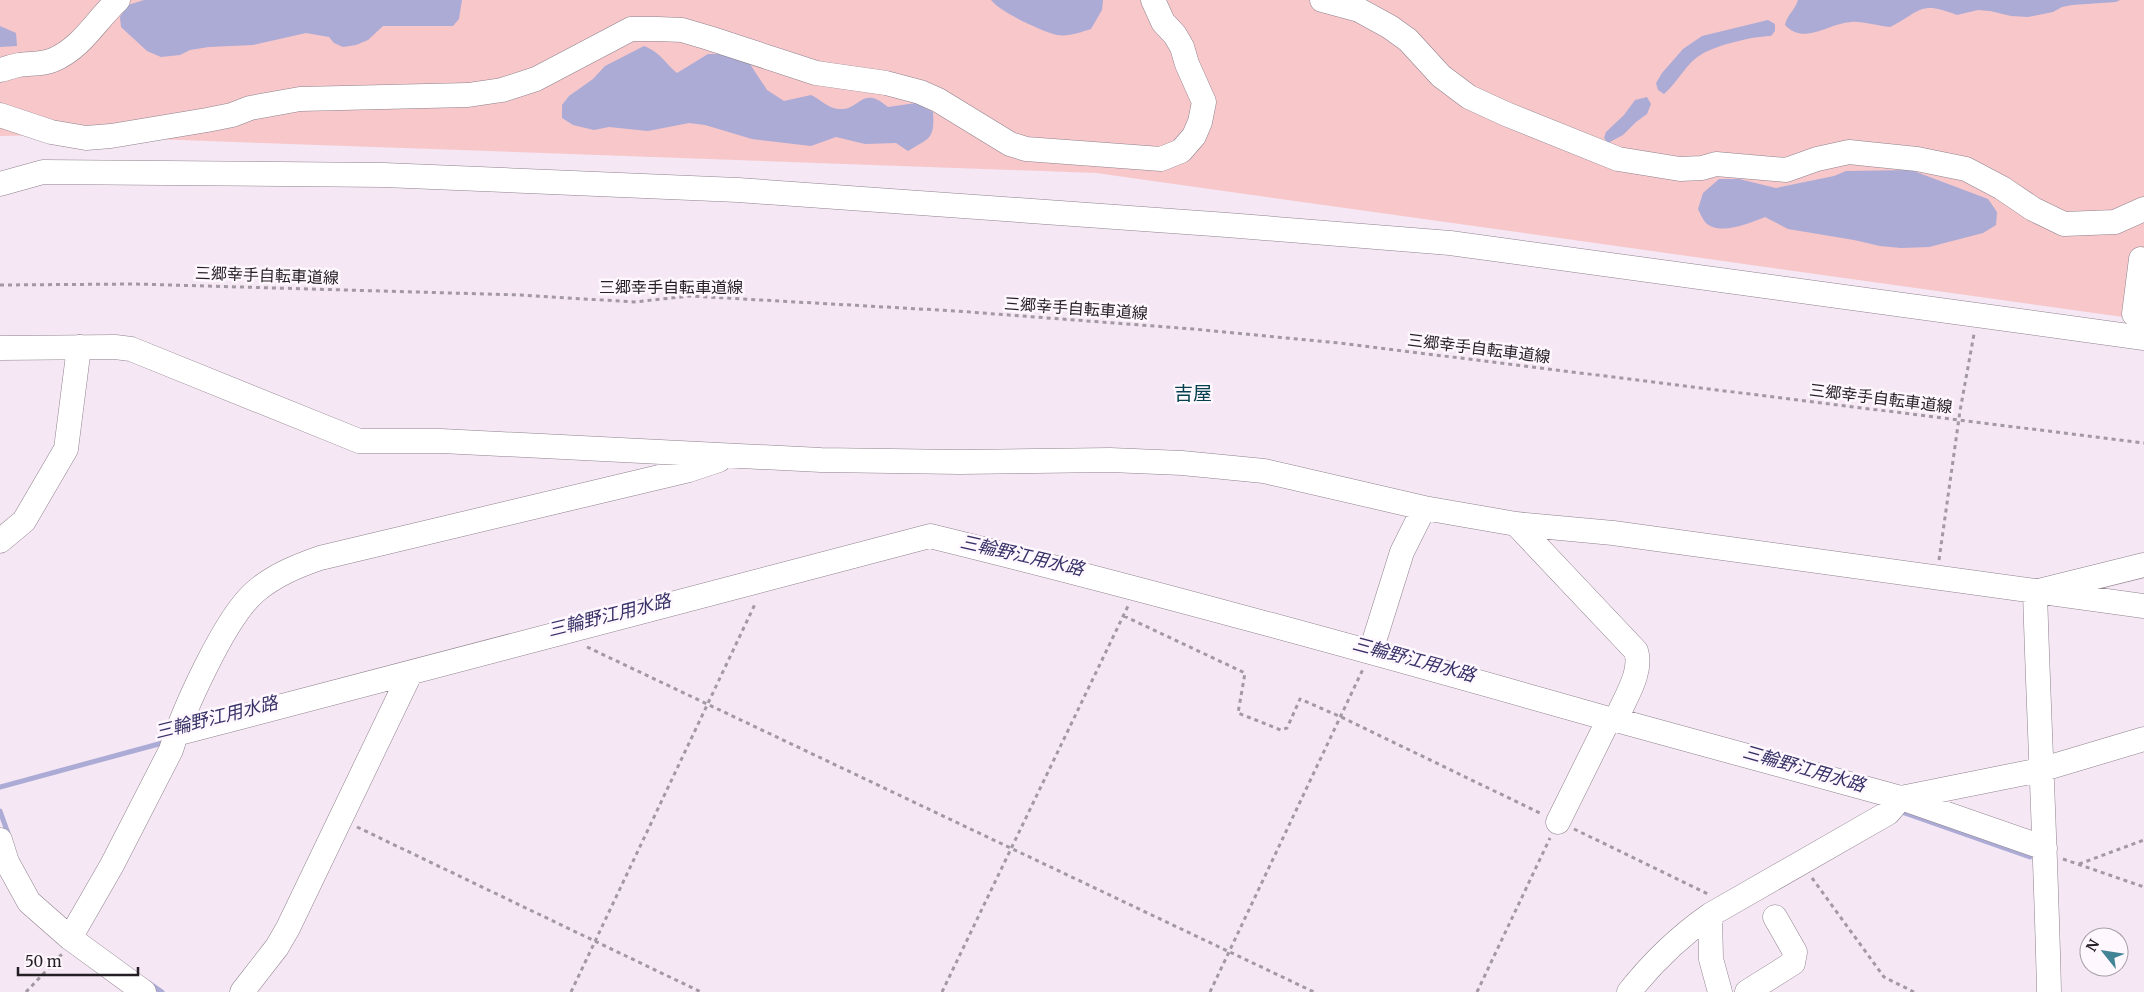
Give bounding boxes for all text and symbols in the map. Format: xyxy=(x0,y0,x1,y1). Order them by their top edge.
street label: 三郷幸手自転車道線 xyxy=(195,262,339,288)
street label: 三郷幸手自転車道線 xyxy=(599,277,743,297)
street label: 三郷幸手自転車道線 xyxy=(1003,293,1149,323)
street label: 三郷幸手自転車道線 xyxy=(1406,329,1552,367)
street label: 三郷幸手自転車道線 xyxy=(1808,379,1954,417)
district label: 吉屋 xyxy=(1174,381,1212,405)
water label: 三輪野江用水路 xyxy=(958,530,1088,581)
water label: 三輪野江用水路 xyxy=(545,588,675,641)
water label: 三輪野江用水路 xyxy=(1350,632,1480,687)
water label: 三輪野江用水路 xyxy=(152,690,282,743)
water label: 三輪野江用水路 xyxy=(1740,740,1870,797)
north arrow xyxy=(2079,927,2129,977)
text: N xyxy=(2082,936,2103,955)
scale bar xyxy=(18,944,138,976)
text: 50 m xyxy=(25,952,62,971)

